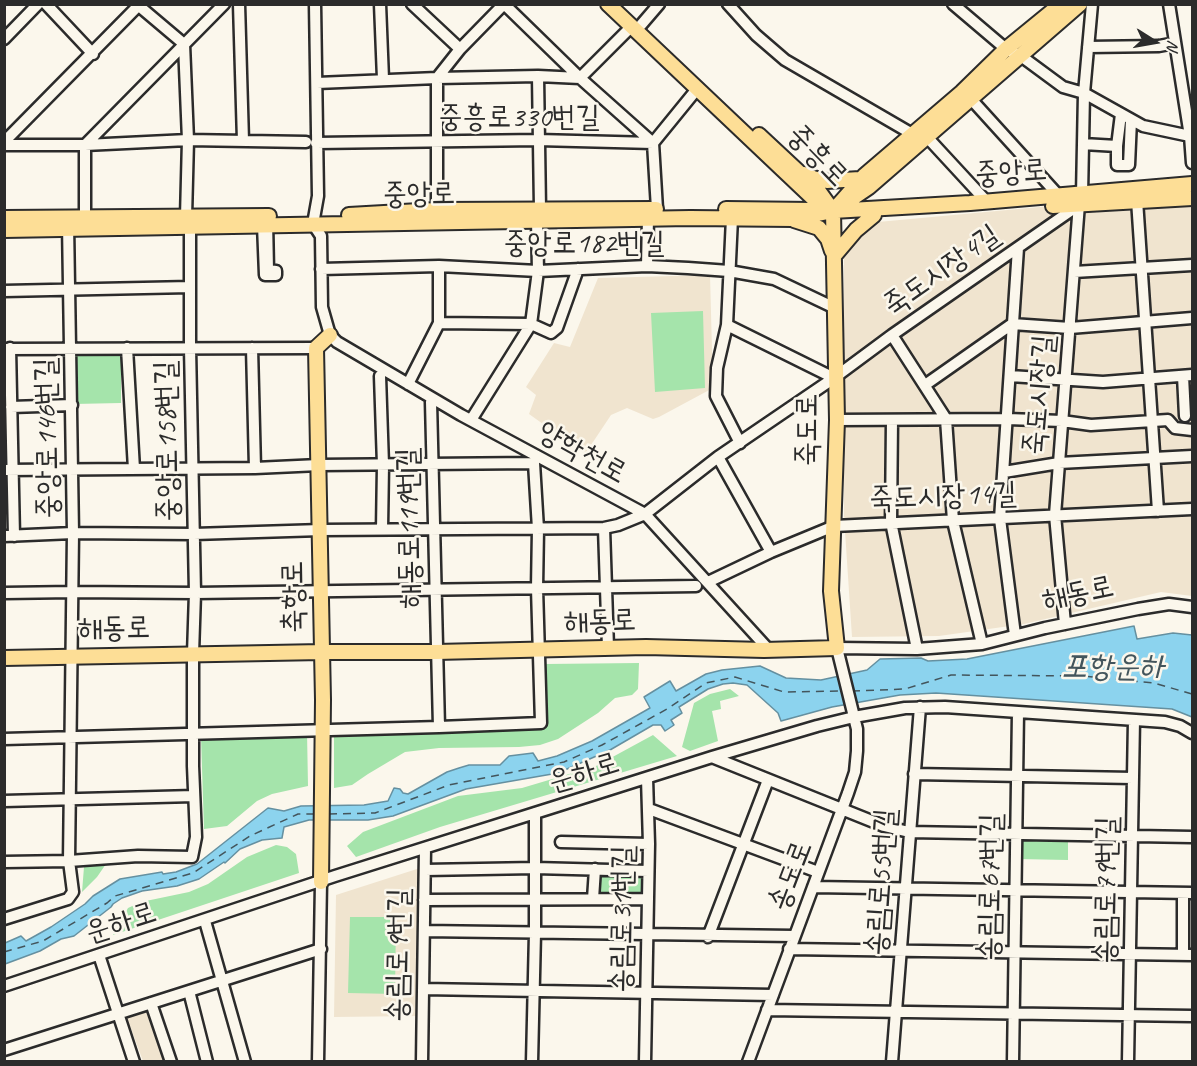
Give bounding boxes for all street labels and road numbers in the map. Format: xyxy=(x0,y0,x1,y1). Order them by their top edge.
street label: 중흥로330번길 xyxy=(438,100,600,136)
street label: 중흥로 xyxy=(779,117,855,195)
street label: 중앙로 xyxy=(974,153,1048,193)
street label: 중앙로 xyxy=(382,176,456,214)
street label: 죽도시장4길 xyxy=(877,218,1007,324)
street label: 중앙로182번길 xyxy=(503,226,665,262)
street label: 죽도시장길 xyxy=(1017,333,1063,457)
street label: 중앙로146번길 xyxy=(29,357,67,519)
street label: 중앙로158번길 xyxy=(149,360,187,522)
street label: 죽도로 xyxy=(790,394,826,466)
street label: 양학천로 xyxy=(531,414,633,492)
street label: 해동로119번길 xyxy=(391,447,429,609)
street label: 죽도시장14길 xyxy=(869,476,1017,518)
street label: 축항로 xyxy=(275,560,313,634)
street label: 해동로 xyxy=(1039,569,1117,619)
street label: 해동로 xyxy=(563,603,637,641)
street label: 해동로 xyxy=(77,610,151,648)
street label: 운하로 xyxy=(544,745,624,801)
street label: 송림로55번길 xyxy=(859,807,905,957)
street label: 송림로67번길 xyxy=(972,813,1010,961)
street label: 송림로79번길 xyxy=(1088,816,1126,964)
street label: 송도로 xyxy=(761,836,821,916)
street label: 송림로31번길 xyxy=(604,845,642,993)
street label: 송림로9번길 xyxy=(380,888,418,1022)
street label: 운하로 xyxy=(81,895,161,951)

